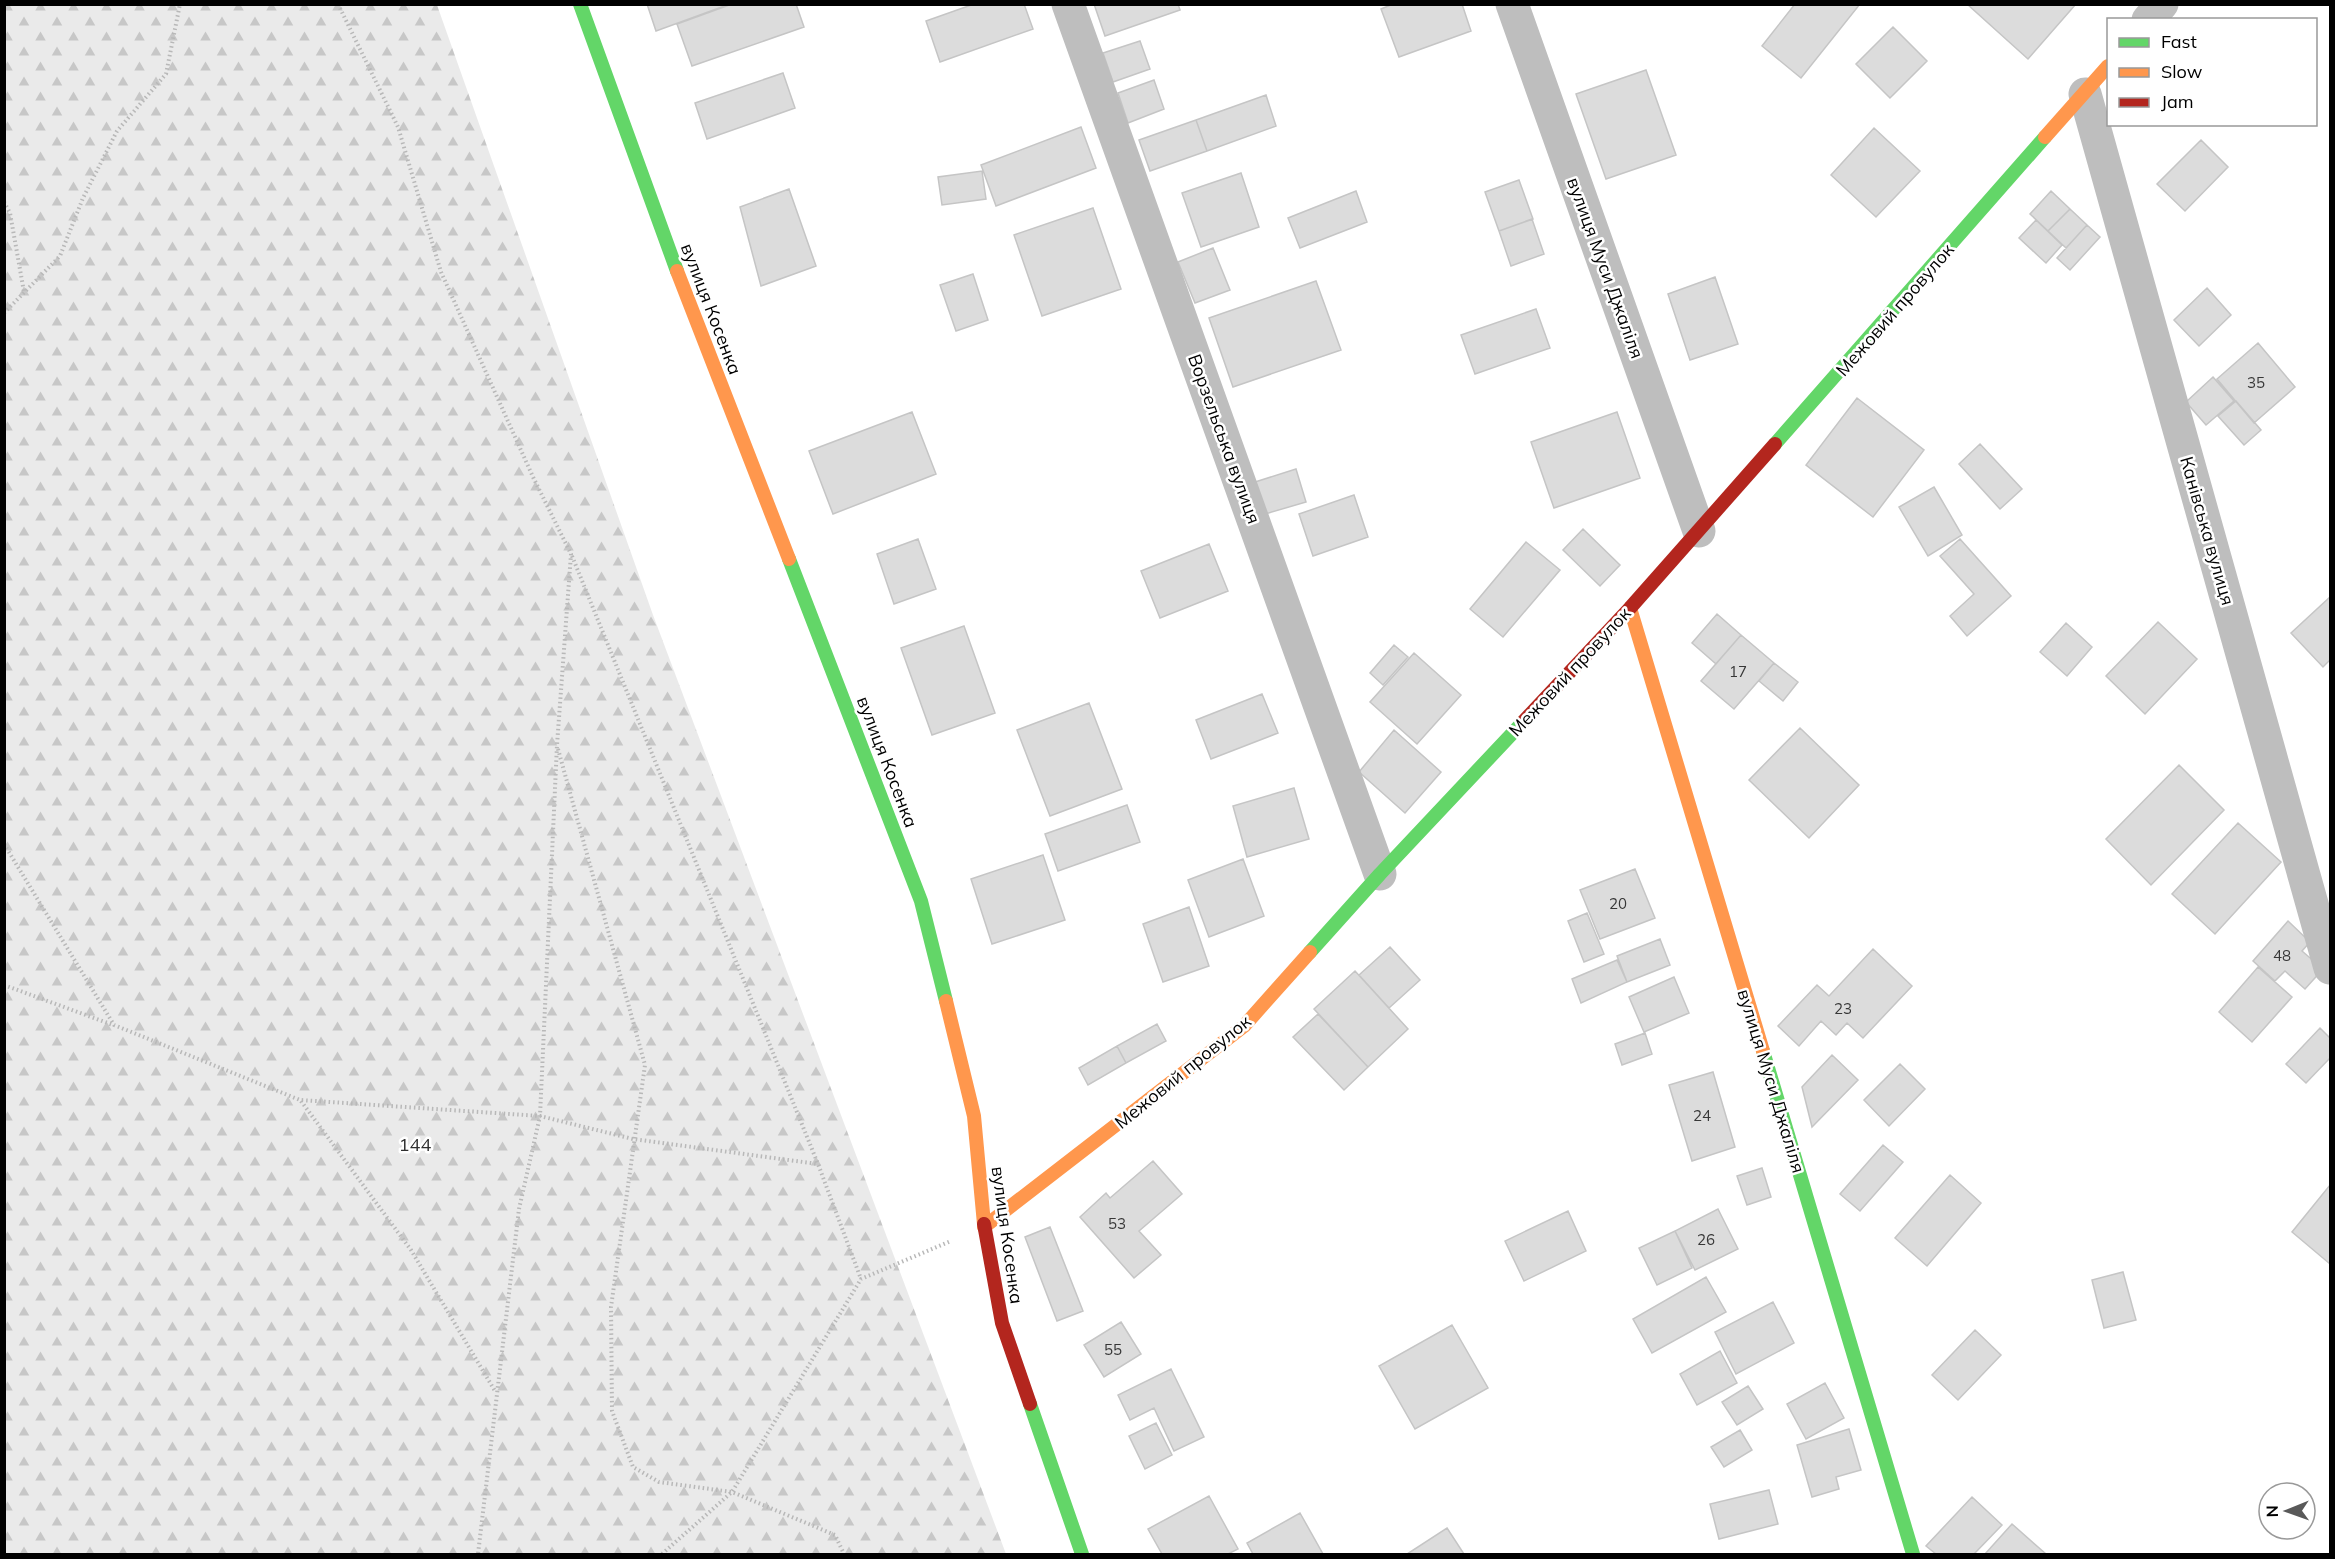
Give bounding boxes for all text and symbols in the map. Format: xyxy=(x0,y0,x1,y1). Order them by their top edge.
legend xyxy=(2107,18,2317,126)
text: Fast xyxy=(2161,30,2197,53)
text: Slow xyxy=(2161,60,2203,83)
text: Jam xyxy=(2161,90,2194,113)
street label: вулиця Муси Джаліля xyxy=(1562,174,1649,362)
street label: Межовий провулок xyxy=(1831,238,1959,381)
street label: вулиця Косенка xyxy=(676,240,747,378)
street label: Ворзельська вулиця xyxy=(1183,351,1266,527)
house number: 35 xyxy=(2247,373,2265,392)
street label: Канівська вулиця xyxy=(2175,454,2240,608)
street label: Межовий провулок xyxy=(1504,602,1636,741)
house number: 17 xyxy=(1729,662,1747,681)
street label: вулиця Косенка xyxy=(852,693,923,831)
house number: 20 xyxy=(1609,894,1627,913)
house number: 48 xyxy=(2273,946,2291,965)
street label: вулиця Муси Джаліля xyxy=(1733,986,1810,1176)
house number: 23 xyxy=(1834,999,1852,1018)
street label: Межовий провулок xyxy=(1110,1009,1256,1134)
house number: 24 xyxy=(1693,1106,1711,1125)
park label: 144 xyxy=(399,1133,431,1156)
street label: вулиця Косенка xyxy=(986,1165,1029,1305)
house number: 53 xyxy=(1108,1214,1126,1233)
house number: 26 xyxy=(1697,1230,1715,1249)
house number: 55 xyxy=(1104,1340,1122,1359)
north arrow xyxy=(2257,1481,2317,1541)
text: N xyxy=(2262,1505,2282,1517)

